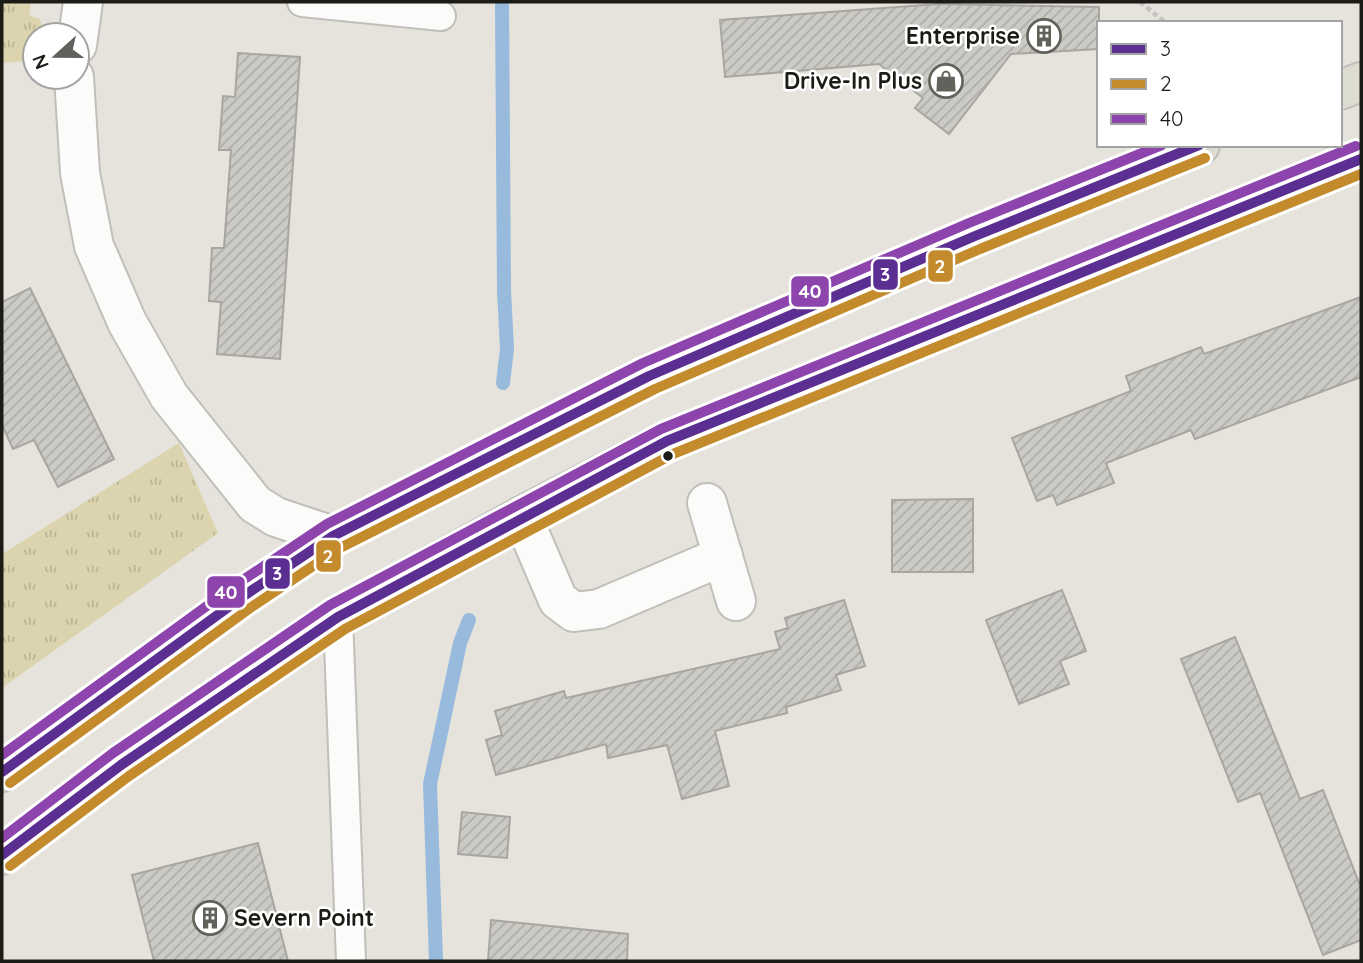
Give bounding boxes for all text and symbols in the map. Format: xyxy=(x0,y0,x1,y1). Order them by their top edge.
building icon: Enterprise xyxy=(1025,17,1063,55)
north arrow xyxy=(21,21,91,91)
place label: Enterprise xyxy=(906,21,1020,50)
legend xyxy=(1097,21,1342,147)
text: 3 xyxy=(1160,35,1171,61)
text: N xyxy=(26,51,54,73)
shop icon: Drive-In Plus xyxy=(927,62,965,100)
place label: Drive-In Plus xyxy=(784,66,922,95)
text: 2 xyxy=(1160,70,1172,96)
text: 40 xyxy=(1160,105,1184,131)
line badge: 2 xyxy=(927,249,954,283)
text: 2 xyxy=(935,254,945,278)
line badge: 3 xyxy=(872,258,899,291)
text: 3 xyxy=(880,262,890,286)
line badge: 40 xyxy=(790,275,830,308)
text: 40 xyxy=(799,279,821,303)
unlabelled marker xyxy=(661,449,675,463)
line badge: 2 xyxy=(315,539,342,573)
text: 2 xyxy=(323,544,333,568)
line badge: 3 xyxy=(264,557,291,590)
text: 3 xyxy=(272,561,282,585)
line badge: 40 xyxy=(206,575,246,609)
text: 40 xyxy=(215,580,237,604)
building icon: Severn Point xyxy=(191,899,229,937)
place label: Severn Point xyxy=(234,903,374,932)

